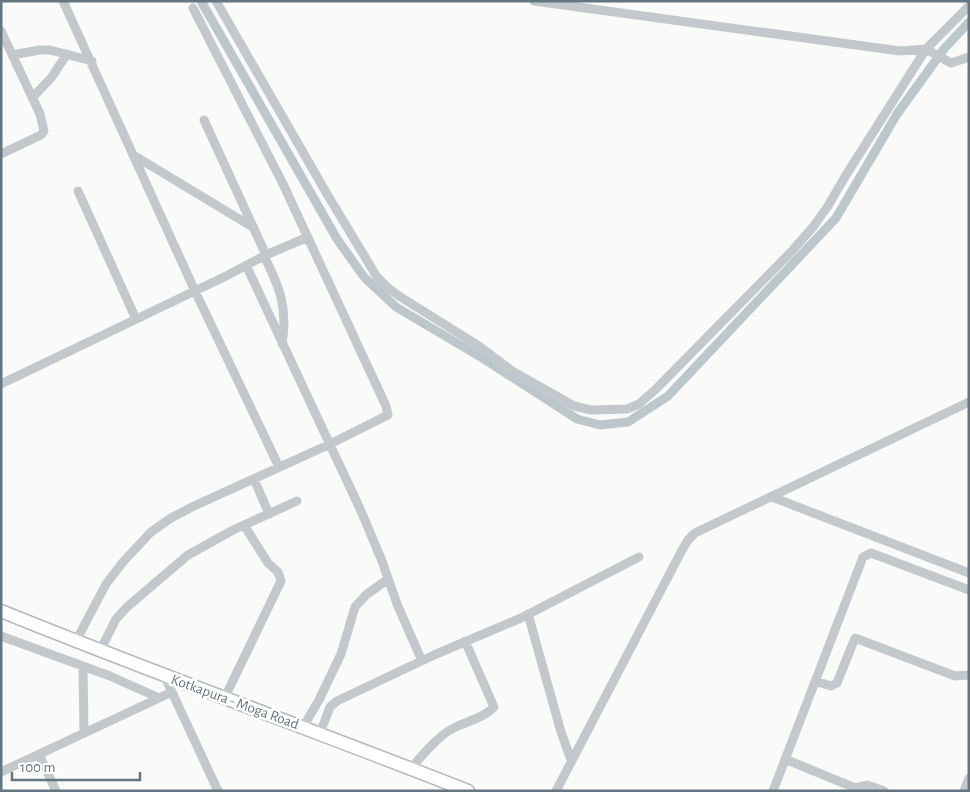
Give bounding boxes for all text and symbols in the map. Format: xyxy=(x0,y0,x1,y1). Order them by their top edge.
street label: Kotkapura - Moga Road xyxy=(169,672,301,732)
scale bar xyxy=(12,750,140,782)
text: 100 m xyxy=(20,760,55,775)

